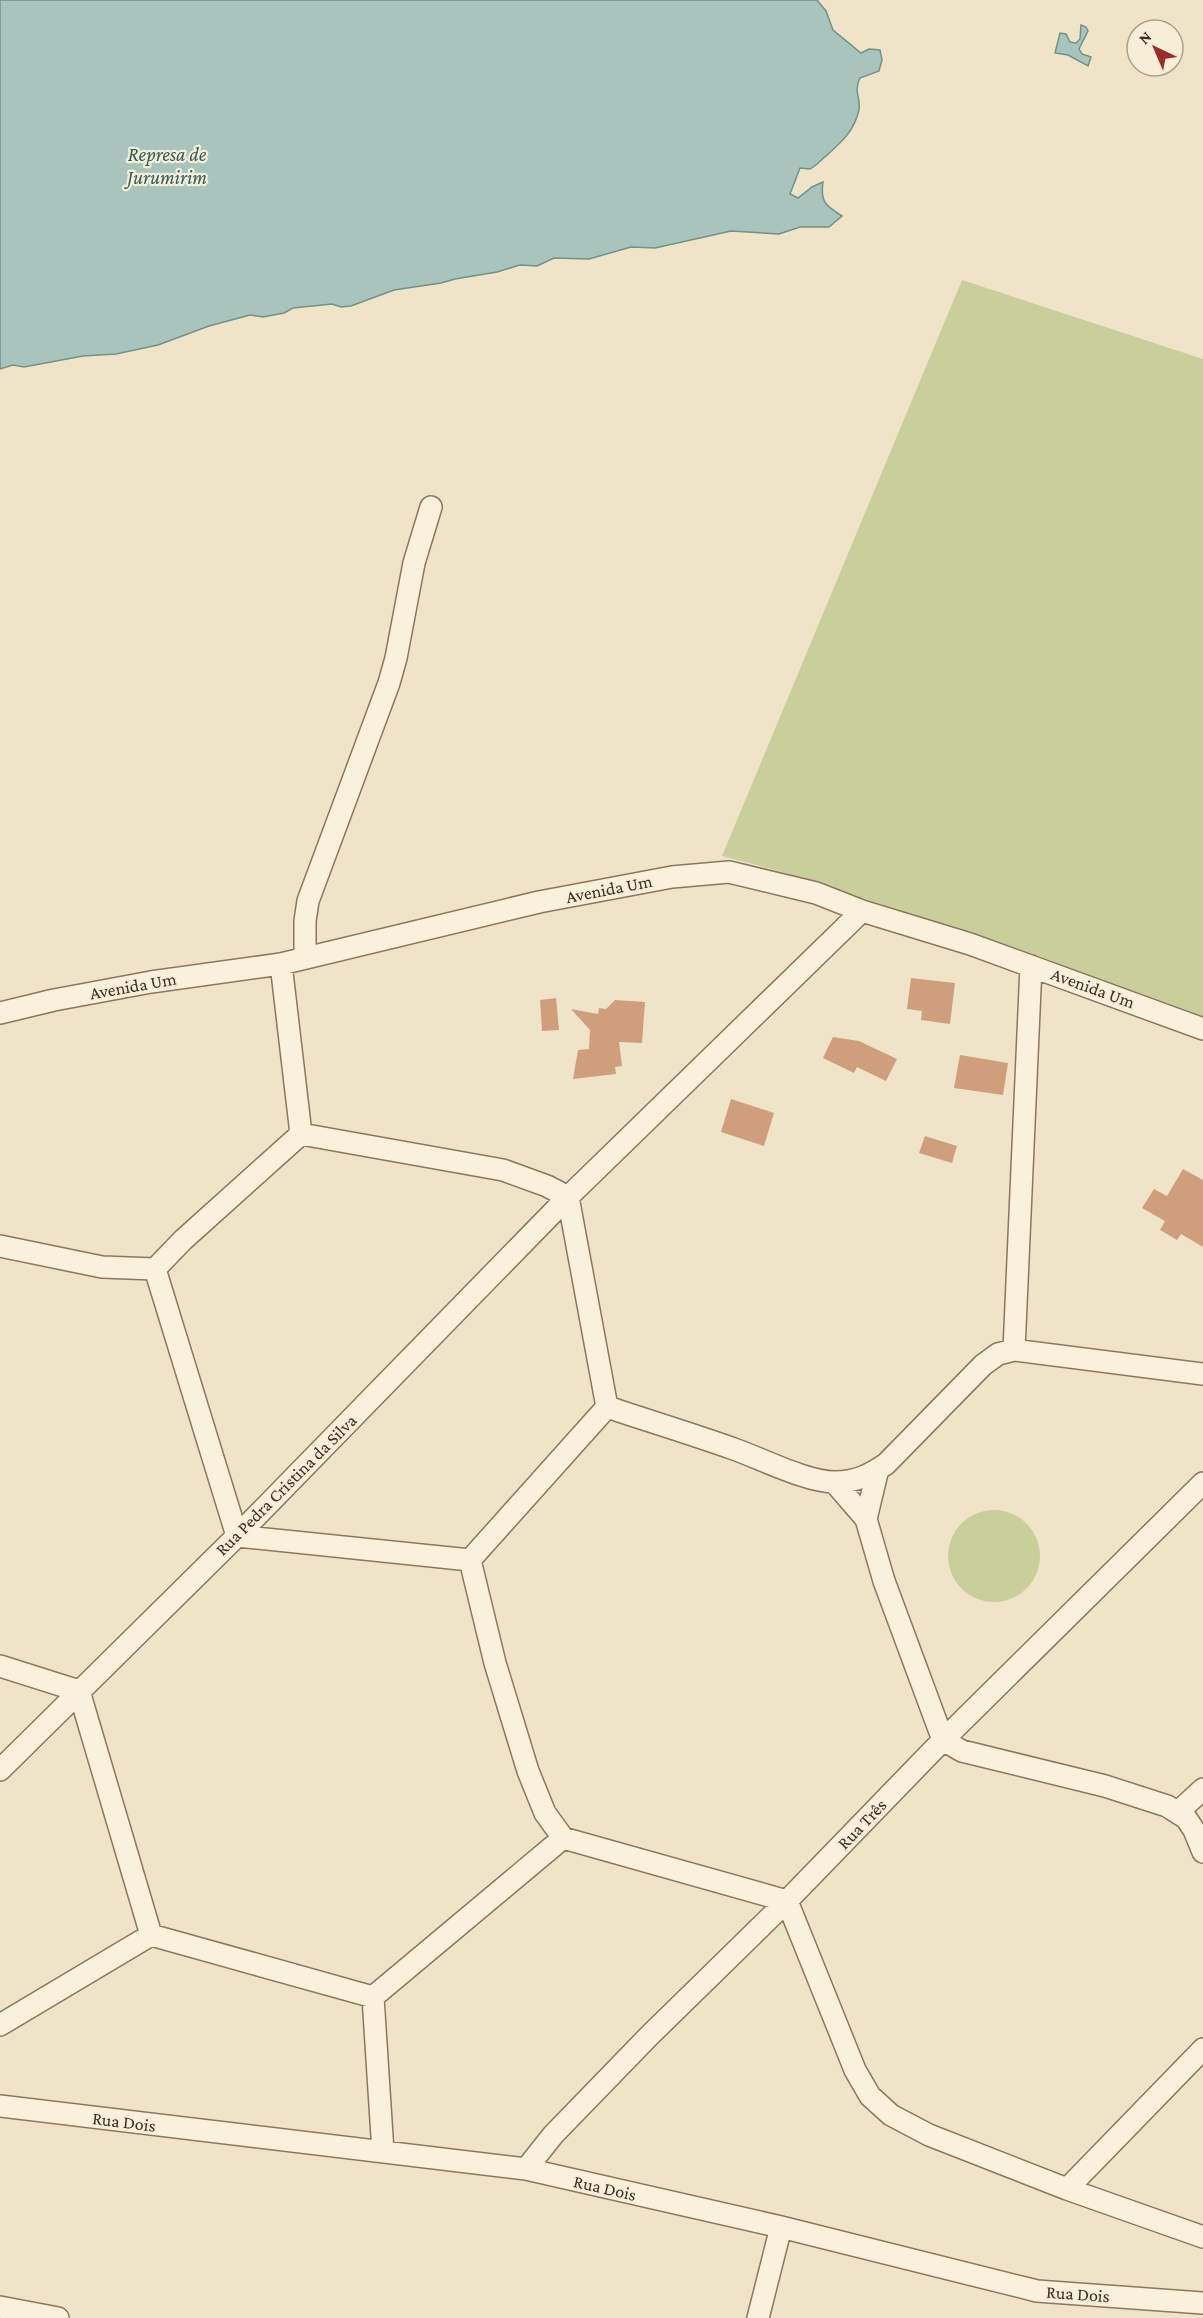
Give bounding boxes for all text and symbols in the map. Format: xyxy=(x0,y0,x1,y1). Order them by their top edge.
north arrow xyxy=(1125,18,1185,78)
text: N xyxy=(1135,28,1155,47)
water label: Represa de Jurumirim xyxy=(124,143,207,189)
street label: Avenida Um xyxy=(564,871,654,907)
street label: Avenida Um xyxy=(1048,964,1138,1013)
street label: Avenida Um xyxy=(88,968,178,1003)
street label: Rua Pedra Cristina da Silva xyxy=(211,1410,361,1560)
street label: Rua Três xyxy=(833,1795,891,1853)
street label: Rua Dois xyxy=(91,2108,157,2136)
street label: Rua Dois xyxy=(572,2171,638,2205)
street label: Rua Dois xyxy=(1046,2282,1110,2306)

